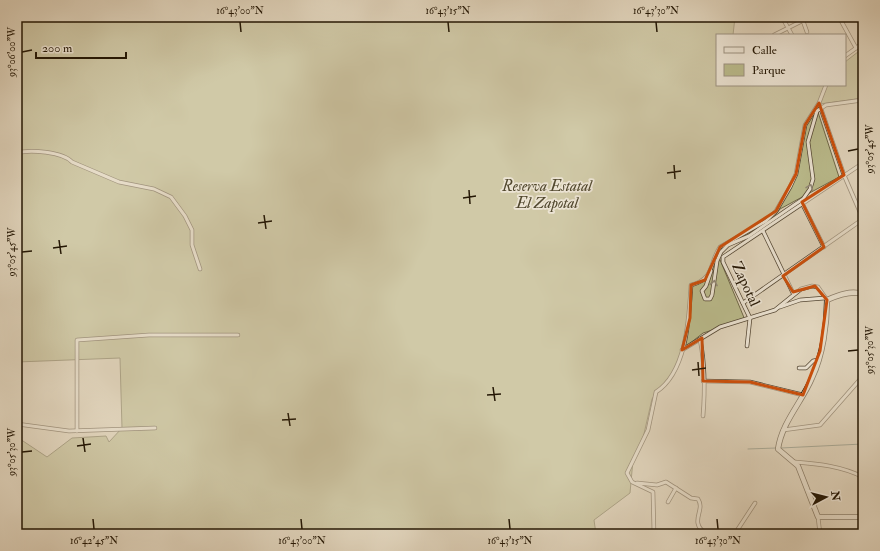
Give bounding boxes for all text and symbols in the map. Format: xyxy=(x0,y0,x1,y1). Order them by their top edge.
text: 16°43'00"N xyxy=(216,5,264,17)
text: 16°43'15"N xyxy=(425,5,471,17)
text: 16°43'30"N xyxy=(633,5,679,17)
text: 93°06'00"W xyxy=(6,26,18,78)
scale bar xyxy=(36,34,126,60)
legend xyxy=(716,34,846,86)
text: 200 m xyxy=(42,41,73,56)
text: Calle xyxy=(752,43,777,58)
text: Parque xyxy=(752,63,786,78)
text: 93°05'45"W xyxy=(864,124,876,174)
park label: Reserva Estatal El Zapotal xyxy=(501,177,593,213)
one-way arrow xyxy=(806,183,814,190)
text: 93°05'45"W xyxy=(6,227,18,277)
street label: Zapotal xyxy=(726,259,764,310)
one-way arrow xyxy=(709,280,717,286)
text: 93°05'30"W xyxy=(864,325,876,375)
text: 93°05'30"W xyxy=(6,427,18,477)
north arrow xyxy=(806,477,846,517)
text: N xyxy=(828,489,843,503)
text: 16°42'45"N xyxy=(70,535,118,547)
text: 16°43'00"N xyxy=(278,535,326,547)
text: 16°43'15"N xyxy=(487,535,533,547)
text: 16°43'30"N xyxy=(695,535,741,547)

